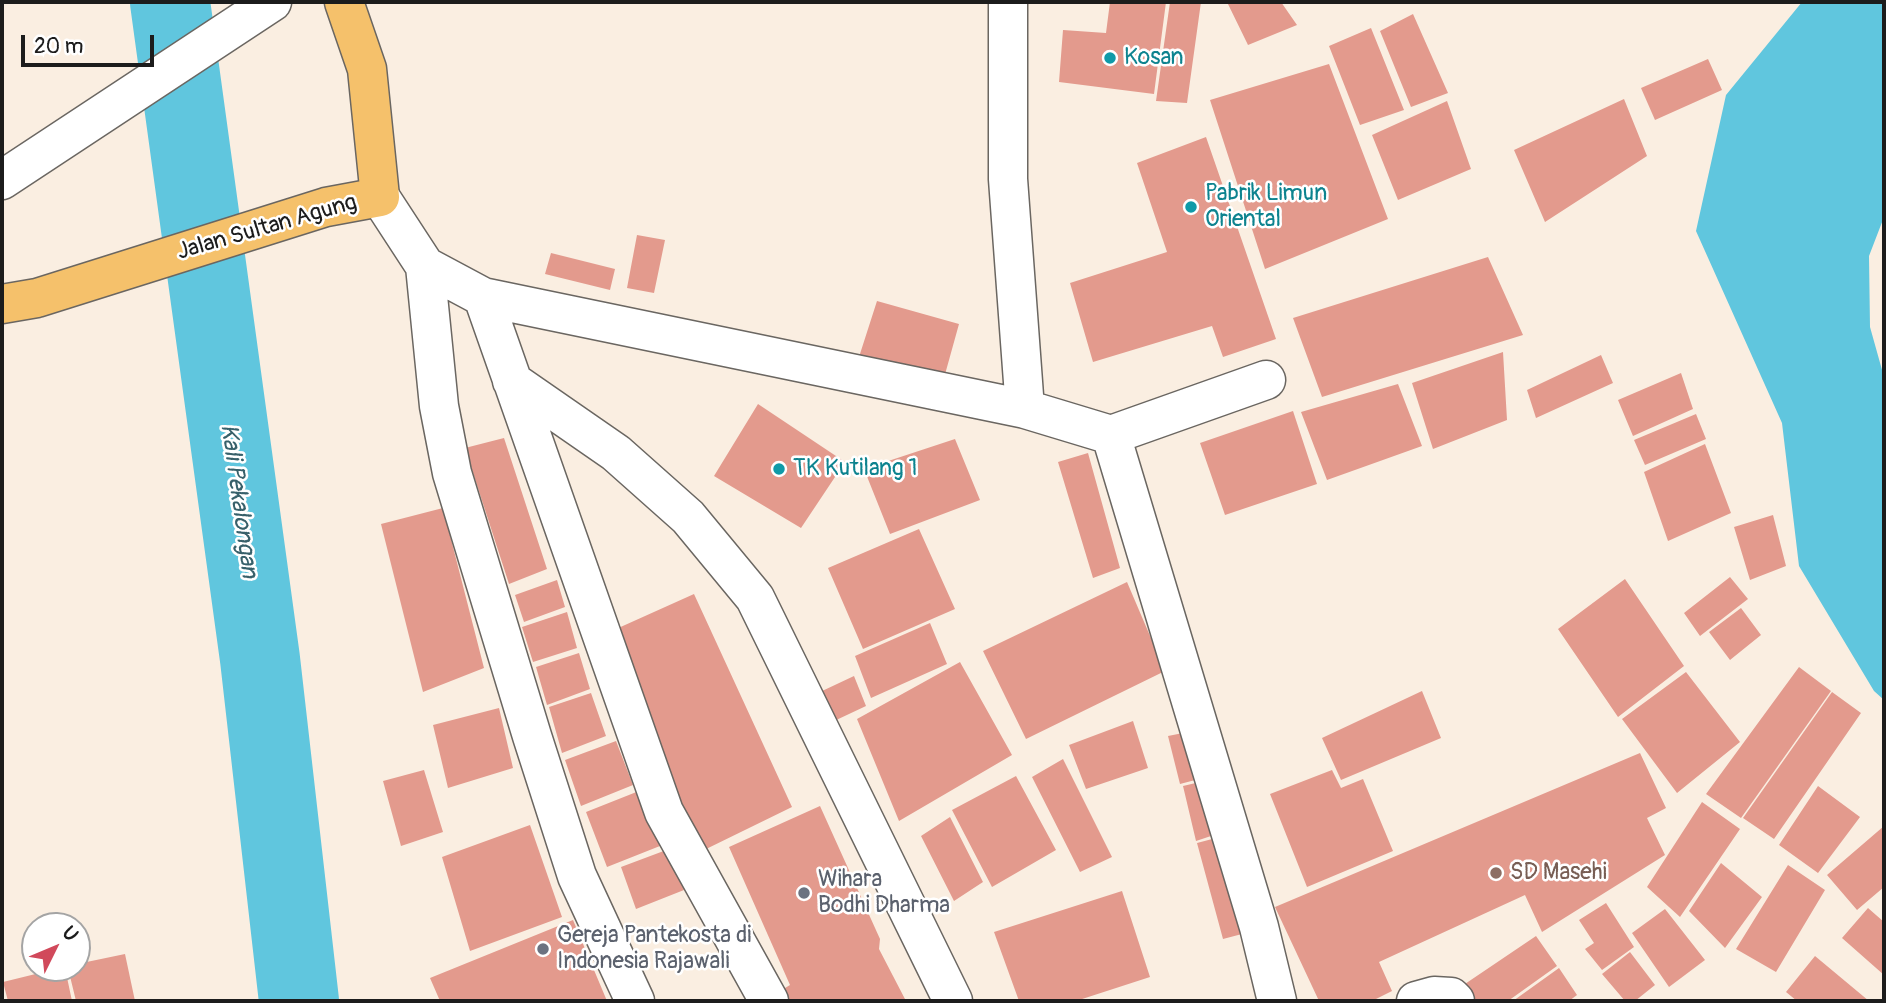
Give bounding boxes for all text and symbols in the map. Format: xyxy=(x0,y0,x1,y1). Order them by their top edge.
scale bar xyxy=(24,21,158,65)
text: 20 m xyxy=(34,33,83,60)
place label: Kosan xyxy=(1124,44,1184,72)
marker: Kosan xyxy=(1102,50,1118,66)
place label: Pabrik Limun Oriental xyxy=(1205,180,1327,234)
street label: Jalan Sultan Agung xyxy=(174,189,360,267)
marker: Pabrik Limun Oriental xyxy=(1183,199,1199,215)
water label: Kali Pekalongan xyxy=(213,422,263,580)
place label: TK Kutilang 1 xyxy=(793,455,917,483)
marker: TK Kutilang 1 xyxy=(771,461,787,477)
place label: SD Masehi xyxy=(1510,859,1607,887)
marker: SD Masehi xyxy=(1488,865,1504,881)
place label: Wihara Bodhi Dharma xyxy=(818,866,950,920)
marker: Wihara Bodhi Dharma xyxy=(796,885,812,901)
north arrow xyxy=(21,912,91,982)
text: U xyxy=(57,921,83,947)
place label: Gereja Pantekosta di Indonesia Rajawali xyxy=(557,922,751,976)
marker: Gereja Pantekosta di Indonesia Rajawali xyxy=(535,941,551,957)

